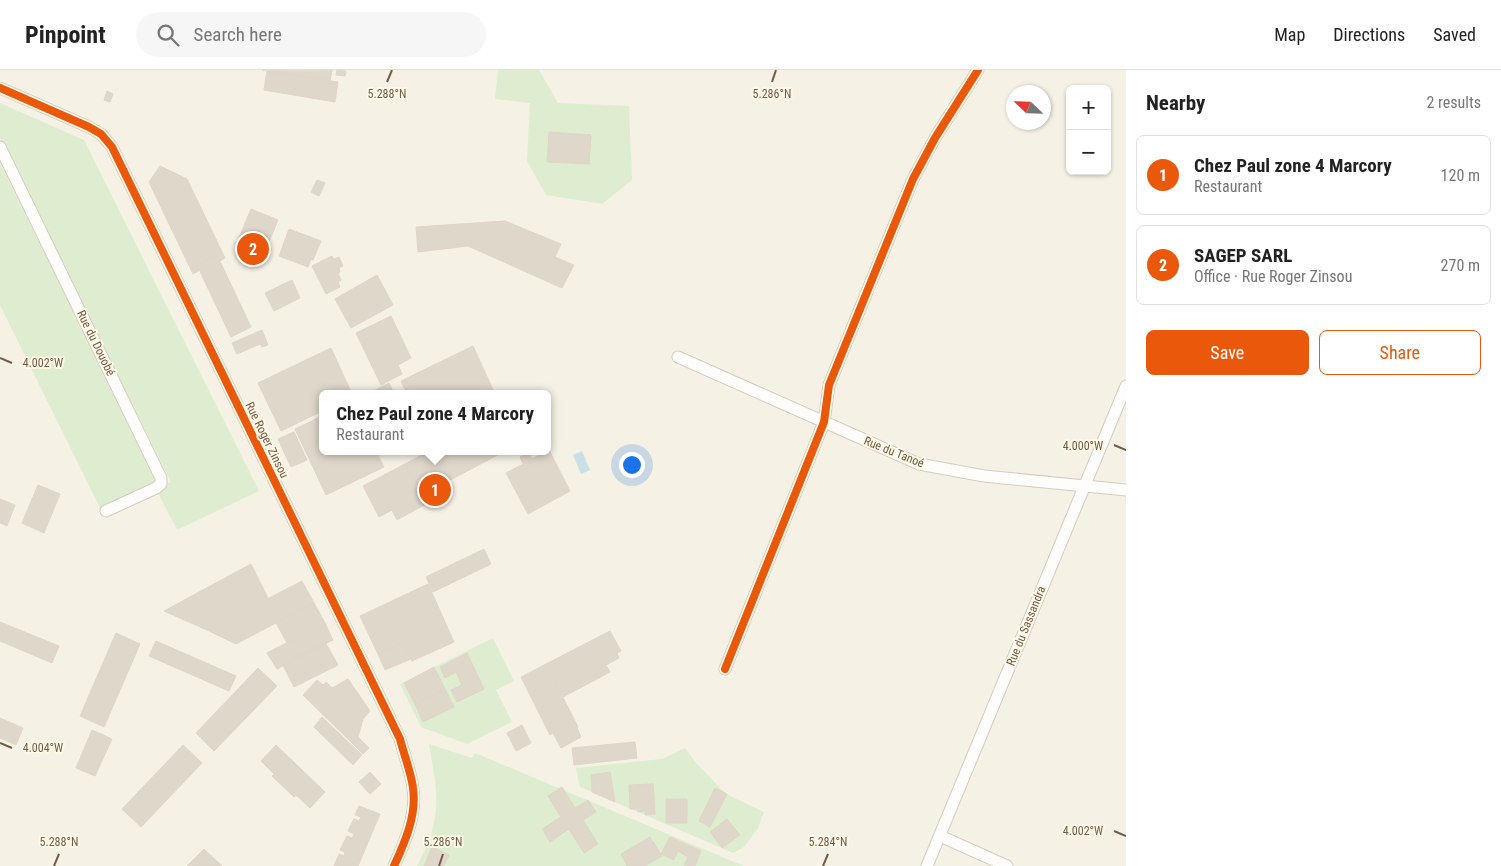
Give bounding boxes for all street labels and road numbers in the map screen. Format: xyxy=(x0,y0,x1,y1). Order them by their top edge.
street label: Rue du Douobé xyxy=(74,308,118,378)
street label: Rue Roger Zinsou xyxy=(243,400,292,481)
street label: Rue du Tanoé xyxy=(862,434,926,471)
street label: Rue du Sassandra xyxy=(1004,584,1048,668)

